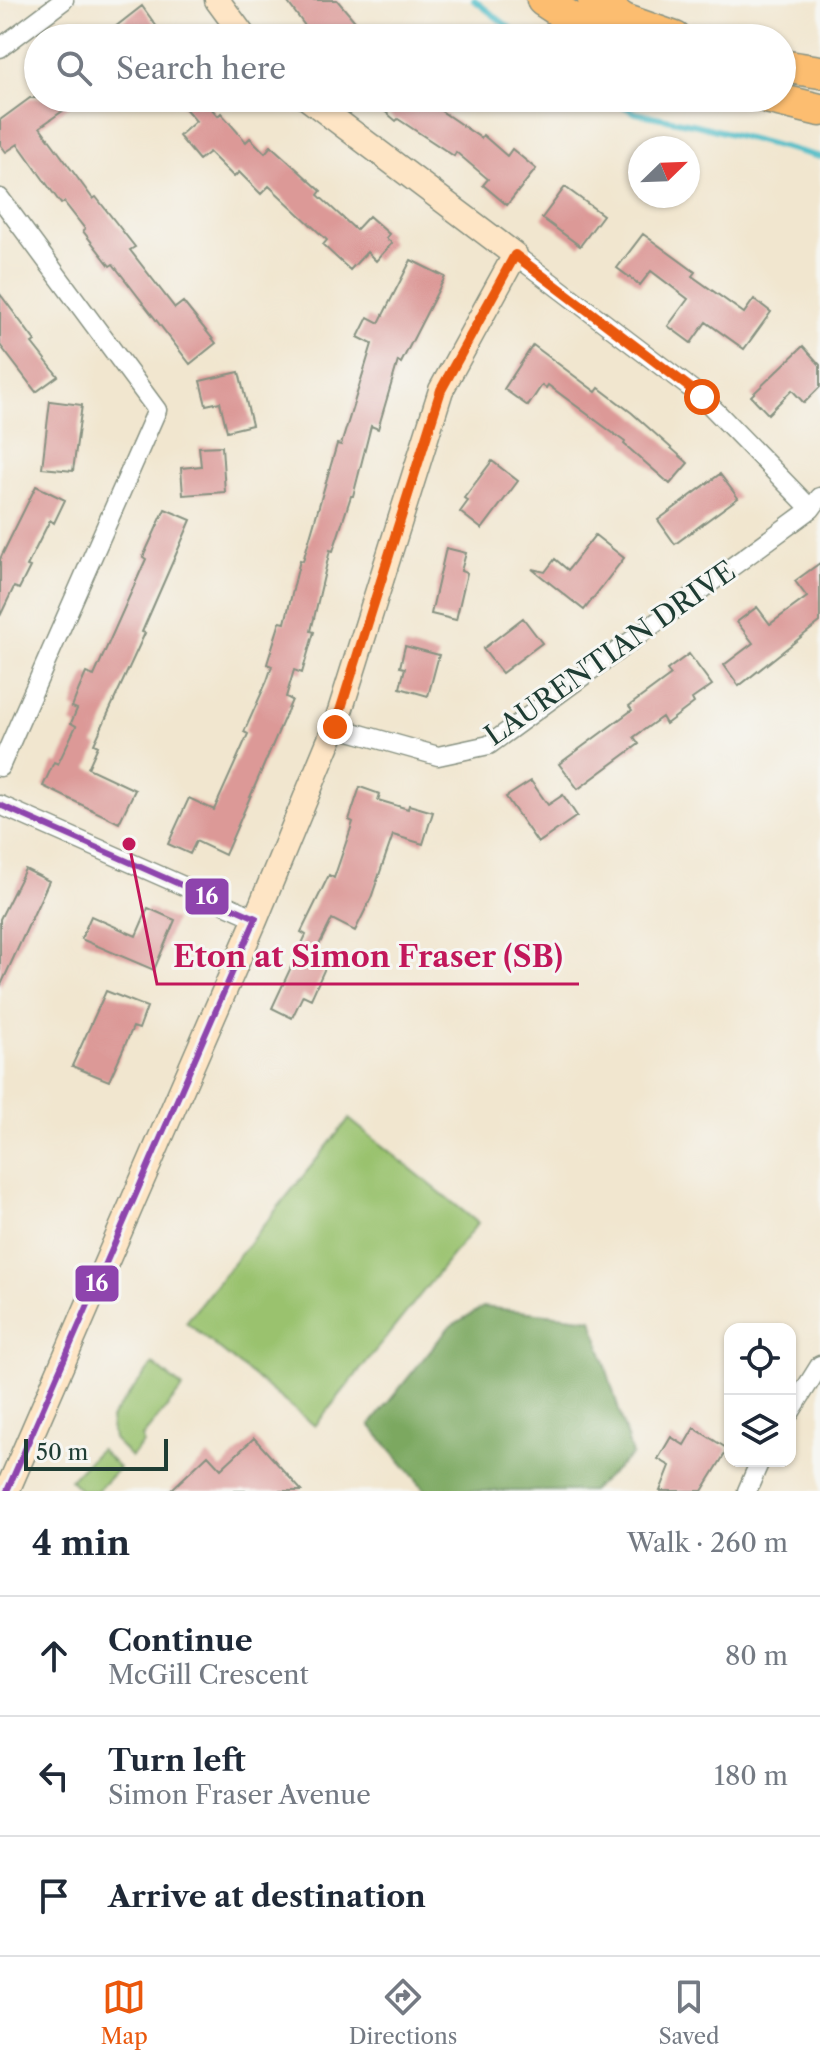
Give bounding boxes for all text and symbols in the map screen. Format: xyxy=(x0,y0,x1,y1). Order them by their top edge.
search box xyxy=(24,24,796,112)
icon: search xyxy=(52,46,96,90)
text: Search here xyxy=(116,50,286,87)
north arrow xyxy=(628,136,700,208)
route start xyxy=(684,379,720,415)
street label: LAURENTIAN DRIVE xyxy=(478,554,742,752)
route end xyxy=(317,709,353,745)
line badge: 16 xyxy=(184,877,230,916)
text: 16 xyxy=(195,883,219,910)
callout: Eton at Simon Fraser (SB) xyxy=(157,930,579,984)
text: Eton at Simon Fraser (SB) xyxy=(173,938,563,975)
line badge: 16 xyxy=(74,1264,120,1303)
text: 16 xyxy=(85,1270,109,1297)
map controls xyxy=(724,1323,796,1467)
button: locate xyxy=(724,1323,796,1395)
button: layers xyxy=(724,1395,796,1467)
scale bar xyxy=(24,1435,168,1471)
text: 50 m xyxy=(36,1439,88,1466)
text: 4 min xyxy=(32,1522,130,1564)
text: Walk · 260 m xyxy=(627,1527,788,1559)
text: Continue xyxy=(108,1622,253,1659)
icon: ahead xyxy=(32,1634,76,1678)
text: 80 m xyxy=(725,1640,788,1672)
text: McGill Crescent xyxy=(108,1659,309,1691)
text: Turn left xyxy=(108,1742,245,1779)
icon: left xyxy=(32,1754,76,1798)
text: 180 m xyxy=(714,1760,788,1792)
text: Simon Fraser Avenue xyxy=(108,1779,371,1811)
icon: arrive xyxy=(32,1874,76,1918)
text: Arrive at destination xyxy=(108,1878,426,1915)
tab: Map xyxy=(100,1975,148,2050)
tab: Directions xyxy=(349,1975,457,2050)
tab: Saved xyxy=(658,1975,719,2050)

